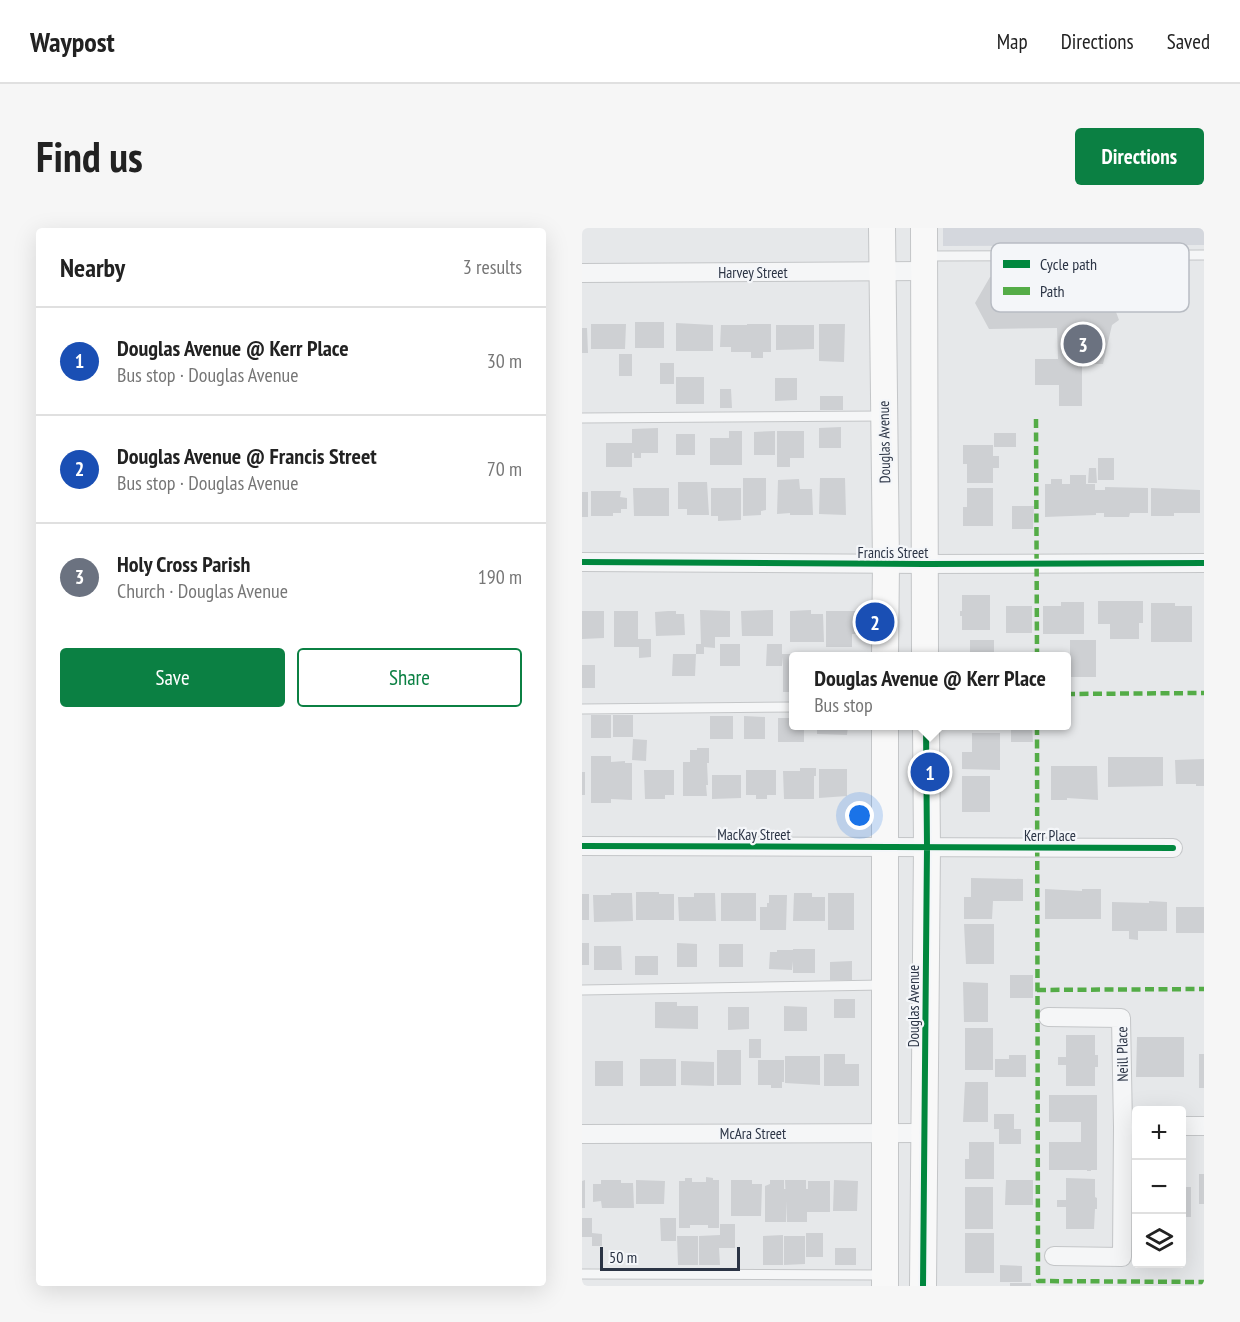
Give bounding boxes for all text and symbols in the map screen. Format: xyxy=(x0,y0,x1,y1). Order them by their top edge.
text: Waypost xyxy=(30,23,115,60)
text: Map xyxy=(997,28,1028,55)
text: Directions xyxy=(1061,28,1134,55)
text: Saved xyxy=(1167,28,1210,55)
button: Directions xyxy=(1075,128,1204,185)
text: Find us xyxy=(36,129,143,184)
legend xyxy=(991,243,1189,312)
text: Nearby xyxy=(60,251,125,284)
text: 3 results xyxy=(463,254,522,280)
text: Cycle path xyxy=(1040,254,1097,274)
street label: Harvey Street xyxy=(718,263,788,282)
text: Path xyxy=(1040,281,1065,301)
pin: 3 xyxy=(1064,322,1102,366)
text: Douglas Avenue @ Kerr Place xyxy=(117,334,349,362)
text: 1 xyxy=(75,348,84,374)
text: 30 m xyxy=(487,348,522,374)
text: Bus stop · Douglas Avenue xyxy=(117,362,298,388)
street label: Douglas Avenue xyxy=(874,401,894,483)
text: Douglas Avenue @ Francis Street xyxy=(117,442,377,470)
text: 2 xyxy=(75,456,84,482)
text: 70 m xyxy=(487,456,522,482)
text: Bus stop · Douglas Avenue xyxy=(117,470,298,496)
street label: Francis Street xyxy=(858,543,928,562)
text: Holy Cross Parish xyxy=(117,550,250,578)
text: 3 xyxy=(75,564,84,590)
text: 190 m xyxy=(478,564,522,590)
text: Church · Douglas Avenue xyxy=(117,578,288,604)
pin: 2 xyxy=(856,600,894,644)
button: Save xyxy=(60,648,285,707)
button: Share xyxy=(297,648,522,707)
popup xyxy=(789,652,1071,730)
text: Douglas Avenue @ Kerr Place xyxy=(814,664,1046,692)
text: Bus stop xyxy=(814,692,873,718)
pin: 1 xyxy=(910,750,950,794)
your location xyxy=(845,801,874,830)
street label: MacKay Street xyxy=(717,825,791,844)
street label: Kerr Place xyxy=(1024,826,1076,845)
street label: Douglas Avenue xyxy=(904,965,923,1047)
street label: Neill Place xyxy=(1112,1026,1132,1082)
map controls xyxy=(1132,1106,1186,1268)
button: + xyxy=(1132,1106,1186,1160)
street label: McAra Street xyxy=(720,1124,786,1143)
button: − xyxy=(1132,1160,1186,1214)
button: layers xyxy=(1132,1214,1186,1268)
scale bar xyxy=(600,1244,740,1272)
text: 50 m xyxy=(609,1247,637,1267)

